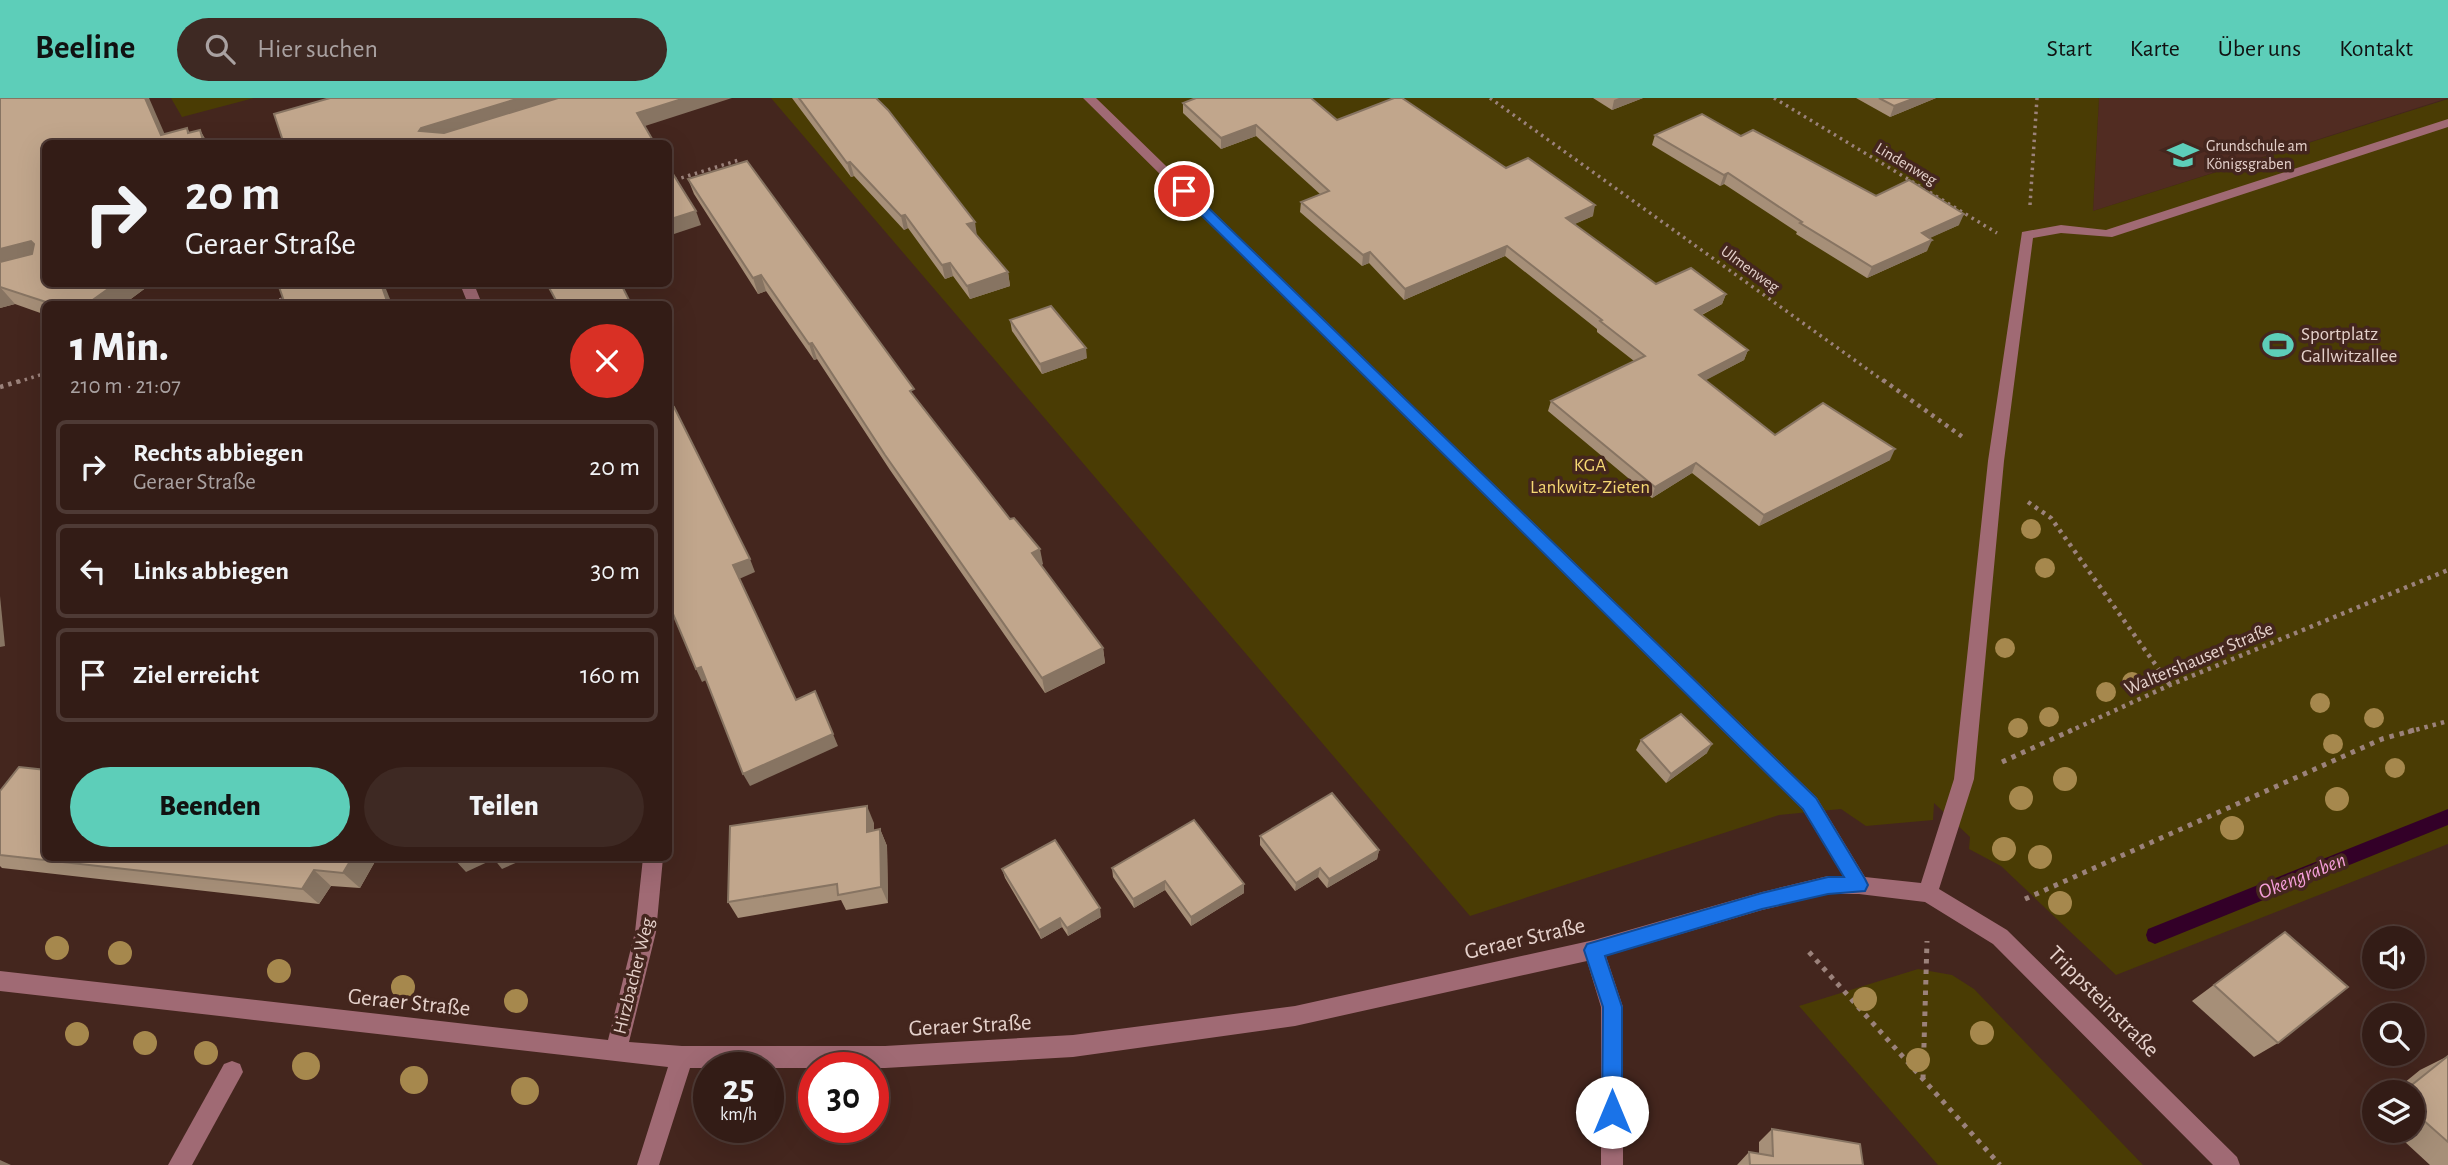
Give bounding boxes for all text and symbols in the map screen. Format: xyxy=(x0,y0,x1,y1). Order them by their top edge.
search box xyxy=(177,18,667,81)
icon: search xyxy=(201,30,239,68)
text: Beeline xyxy=(35,32,135,65)
text: Hier suchen xyxy=(257,36,378,62)
text: Start xyxy=(2047,37,2092,61)
text: Karte xyxy=(2130,37,2180,61)
text: Über uns xyxy=(2218,37,2301,61)
text: Kontakt xyxy=(2339,37,2413,61)
school or university icon: Grundschule am Königsgraben xyxy=(2166,138,2200,172)
place label: Grundschule am Königsgraben xyxy=(2206,138,2308,172)
street label: Lindenweg xyxy=(1873,140,1939,188)
pin xyxy=(1154,161,1214,221)
icon: right xyxy=(70,168,161,259)
text: 20 m xyxy=(185,170,281,219)
icon: arrive xyxy=(1165,172,1203,210)
text: Geraer Straße xyxy=(185,228,356,260)
street label: Ulmenweg xyxy=(1718,243,1782,295)
button: close xyxy=(570,324,644,398)
place label: Sportplatz Gallwitzallee xyxy=(2301,325,2397,366)
text: 1 Min. xyxy=(70,326,169,368)
sports icon: Sportplatz Gallwitzallee xyxy=(2261,328,2295,362)
text: 210 m · 21:07 xyxy=(70,375,181,398)
text: Rechts abbiegen xyxy=(133,440,304,466)
icon: right xyxy=(74,448,112,486)
text: 20 m xyxy=(589,454,640,480)
park label: KGA Lankwitz-Zieten xyxy=(1530,456,1650,497)
text: Geraer Straße xyxy=(133,471,256,494)
icon: left xyxy=(74,552,112,590)
text: Links abbiegen xyxy=(133,558,289,584)
text: 30 m xyxy=(590,558,640,584)
street label: Waltershauser Straße xyxy=(2122,619,2276,699)
icon: arrive xyxy=(74,656,112,694)
text: Ziel erreicht xyxy=(133,662,259,688)
text: 160 m xyxy=(580,662,640,688)
button: Beenden xyxy=(70,767,350,847)
button: Teilen xyxy=(364,767,644,847)
water label: Okengraben xyxy=(2255,849,2349,903)
street label: Geraer Straße xyxy=(1463,914,1587,964)
street label: Hirzbacher Weg xyxy=(610,915,658,1036)
map controls xyxy=(2362,926,2425,1143)
button: sound xyxy=(2362,926,2425,989)
street label: Trippsteinstraße xyxy=(2043,942,2163,1062)
street label: Geraer Straße xyxy=(347,985,471,1021)
button: search xyxy=(2362,1003,2425,1066)
street label: Geraer Straße xyxy=(908,1011,1032,1041)
speed limit sign: 30 xyxy=(798,1052,889,1143)
text: 25 xyxy=(723,1071,754,1106)
position arrow xyxy=(1575,1075,1649,1149)
button: layers xyxy=(2362,1080,2425,1143)
text: km/h xyxy=(720,1106,757,1124)

